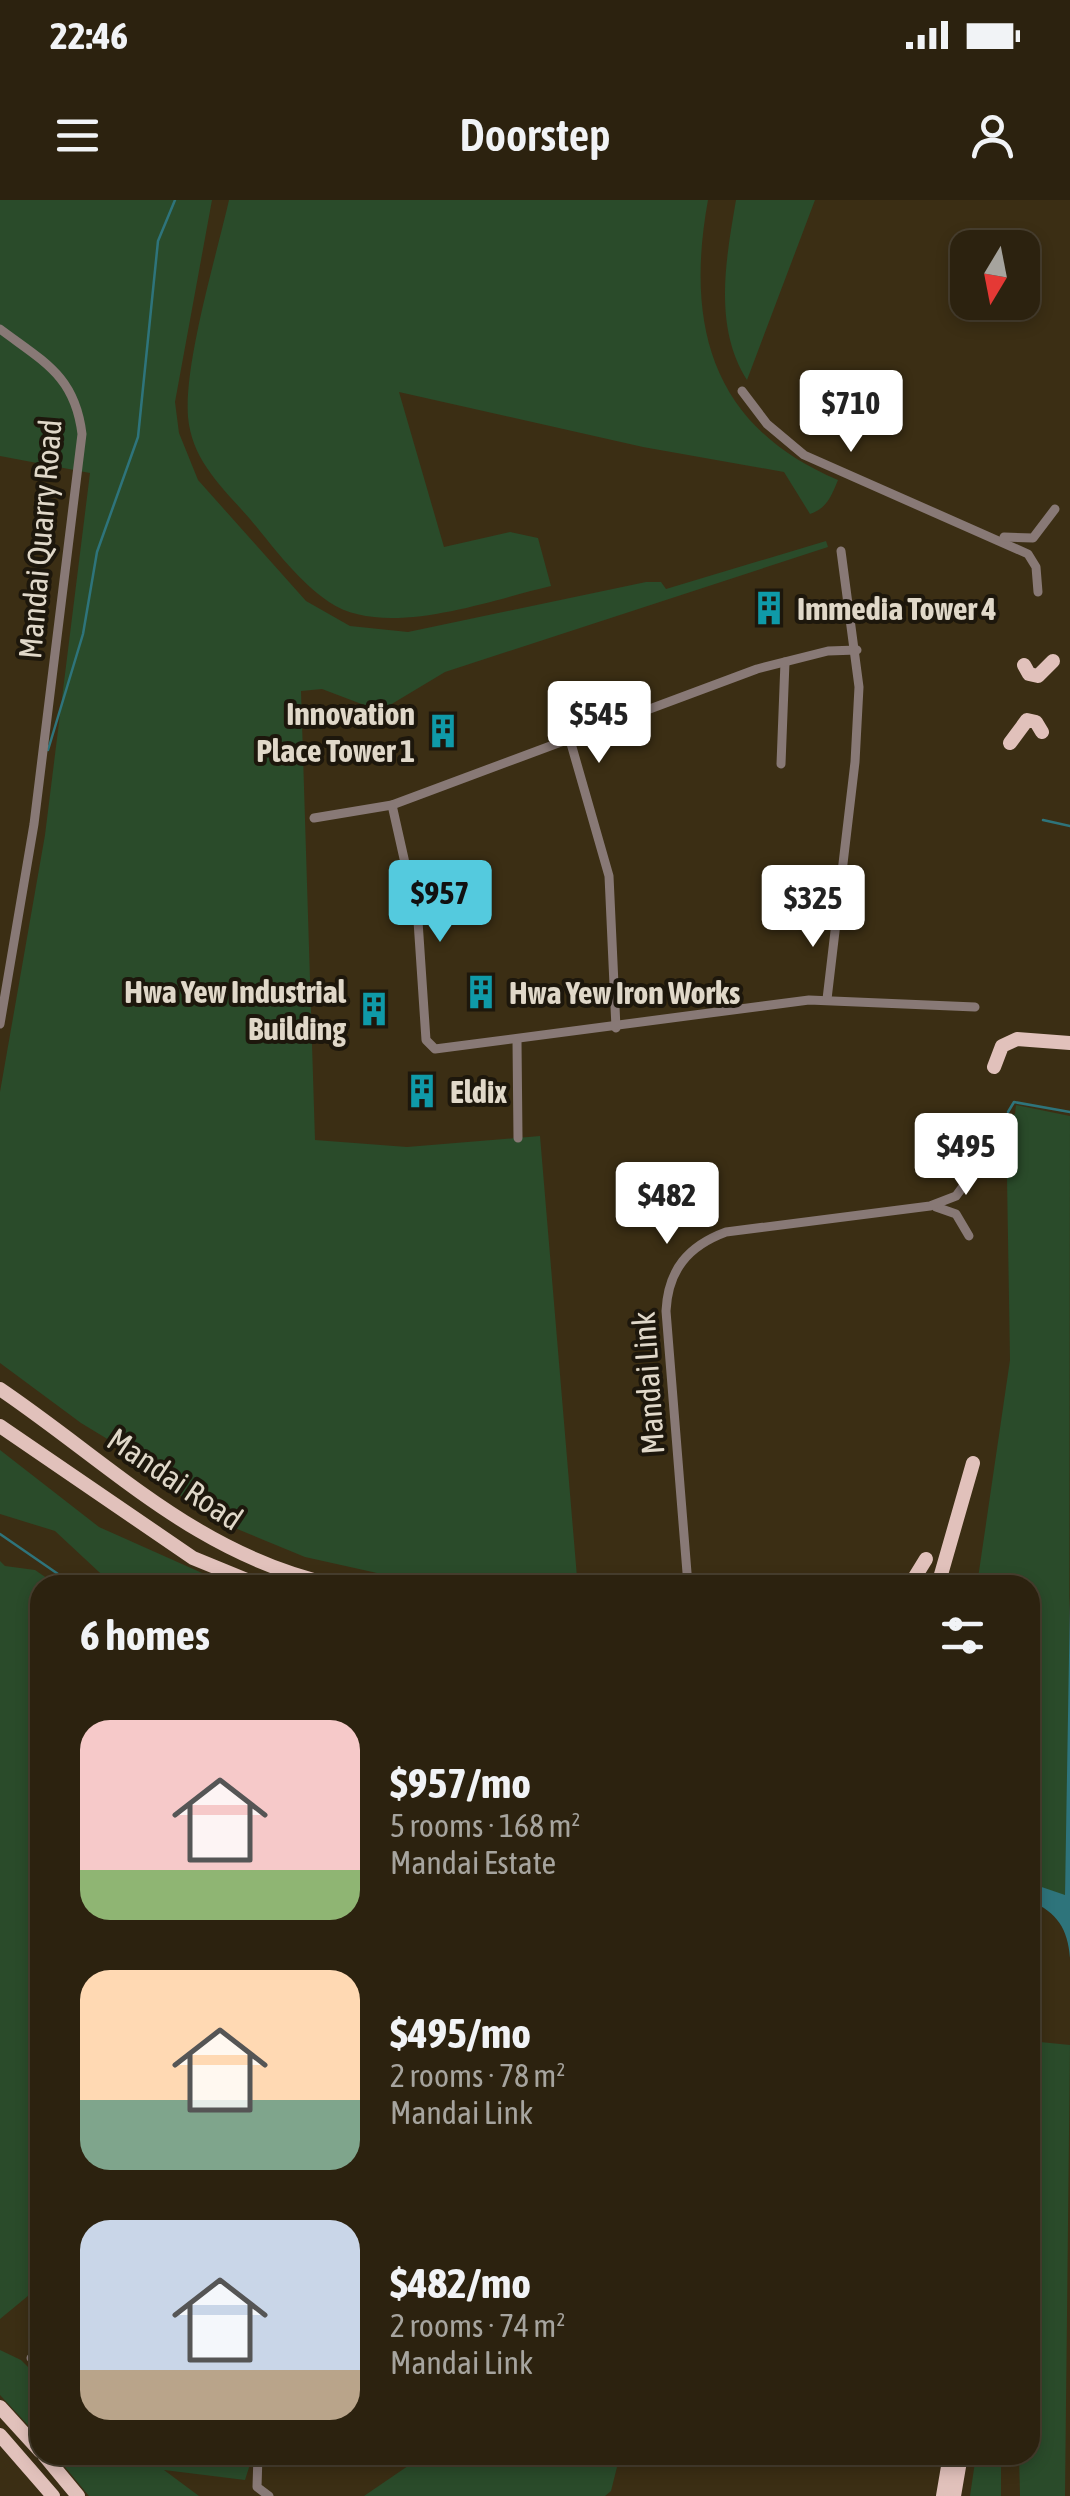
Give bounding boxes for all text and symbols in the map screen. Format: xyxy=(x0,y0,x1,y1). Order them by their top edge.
text: 22:46 xyxy=(50,14,128,57)
icon: menu xyxy=(50,108,105,163)
icon: person xyxy=(965,108,1020,163)
text: Doorstep xyxy=(460,109,610,161)
north arrow xyxy=(950,230,1040,320)
map controls xyxy=(950,230,1040,320)
pin: $710 xyxy=(792,370,910,455)
text: $710 xyxy=(822,384,880,421)
street label: Mandai Quarry Road xyxy=(11,418,69,660)
building icon: Immedia Tower 4 xyxy=(750,589,788,627)
place label: Immedia Tower 4 xyxy=(797,590,996,627)
pin: $545 xyxy=(540,681,658,766)
place label: Innovation Place Tower 1 xyxy=(256,695,415,769)
text: $545 xyxy=(570,695,628,732)
building icon: Innovation Place Tower 1 xyxy=(424,712,462,750)
pin: $957 xyxy=(381,860,499,945)
pin: $325 xyxy=(754,865,872,950)
text: $957 xyxy=(411,874,469,911)
text: $325 xyxy=(784,879,842,916)
place label: Hwa Yew Industrial Building xyxy=(124,973,347,1047)
building icon: Hwa Yew Iron Works xyxy=(462,973,500,1011)
place label: Hwa Yew Iron Works xyxy=(509,974,740,1011)
building icon: Hwa Yew Industrial Building xyxy=(355,990,393,1028)
building icon: Eldix xyxy=(403,1072,441,1110)
place label: Eldix xyxy=(450,1073,507,1110)
pin: $495 xyxy=(907,1113,1025,1198)
text: $495 xyxy=(937,1127,995,1164)
pin: $482 xyxy=(608,1162,726,1247)
text: $482 xyxy=(638,1176,696,1213)
street label: Mandai Link xyxy=(625,1310,671,1456)
street label: Mandai Road xyxy=(101,1420,249,1538)
icon: filters xyxy=(935,1608,990,1663)
text: 6 homes xyxy=(80,1611,210,1659)
text: $957/mo xyxy=(390,1759,531,1807)
icon: home xyxy=(160,1760,280,1880)
text: 5 rooms · 168 m² xyxy=(390,1807,580,1844)
text: Mandai Estate xyxy=(390,1844,556,1881)
text: $495/mo xyxy=(390,2009,531,2057)
icon: home xyxy=(160,2010,280,2130)
text: 2 rooms · 78 m² xyxy=(390,2057,565,2094)
text: Mandai Link xyxy=(390,2094,533,2131)
text: $482/mo xyxy=(390,2259,531,2307)
icon: home xyxy=(160,2260,280,2380)
text: 2 rooms · 74 m² xyxy=(390,2307,565,2344)
text: Mandai Link xyxy=(390,2344,533,2381)

